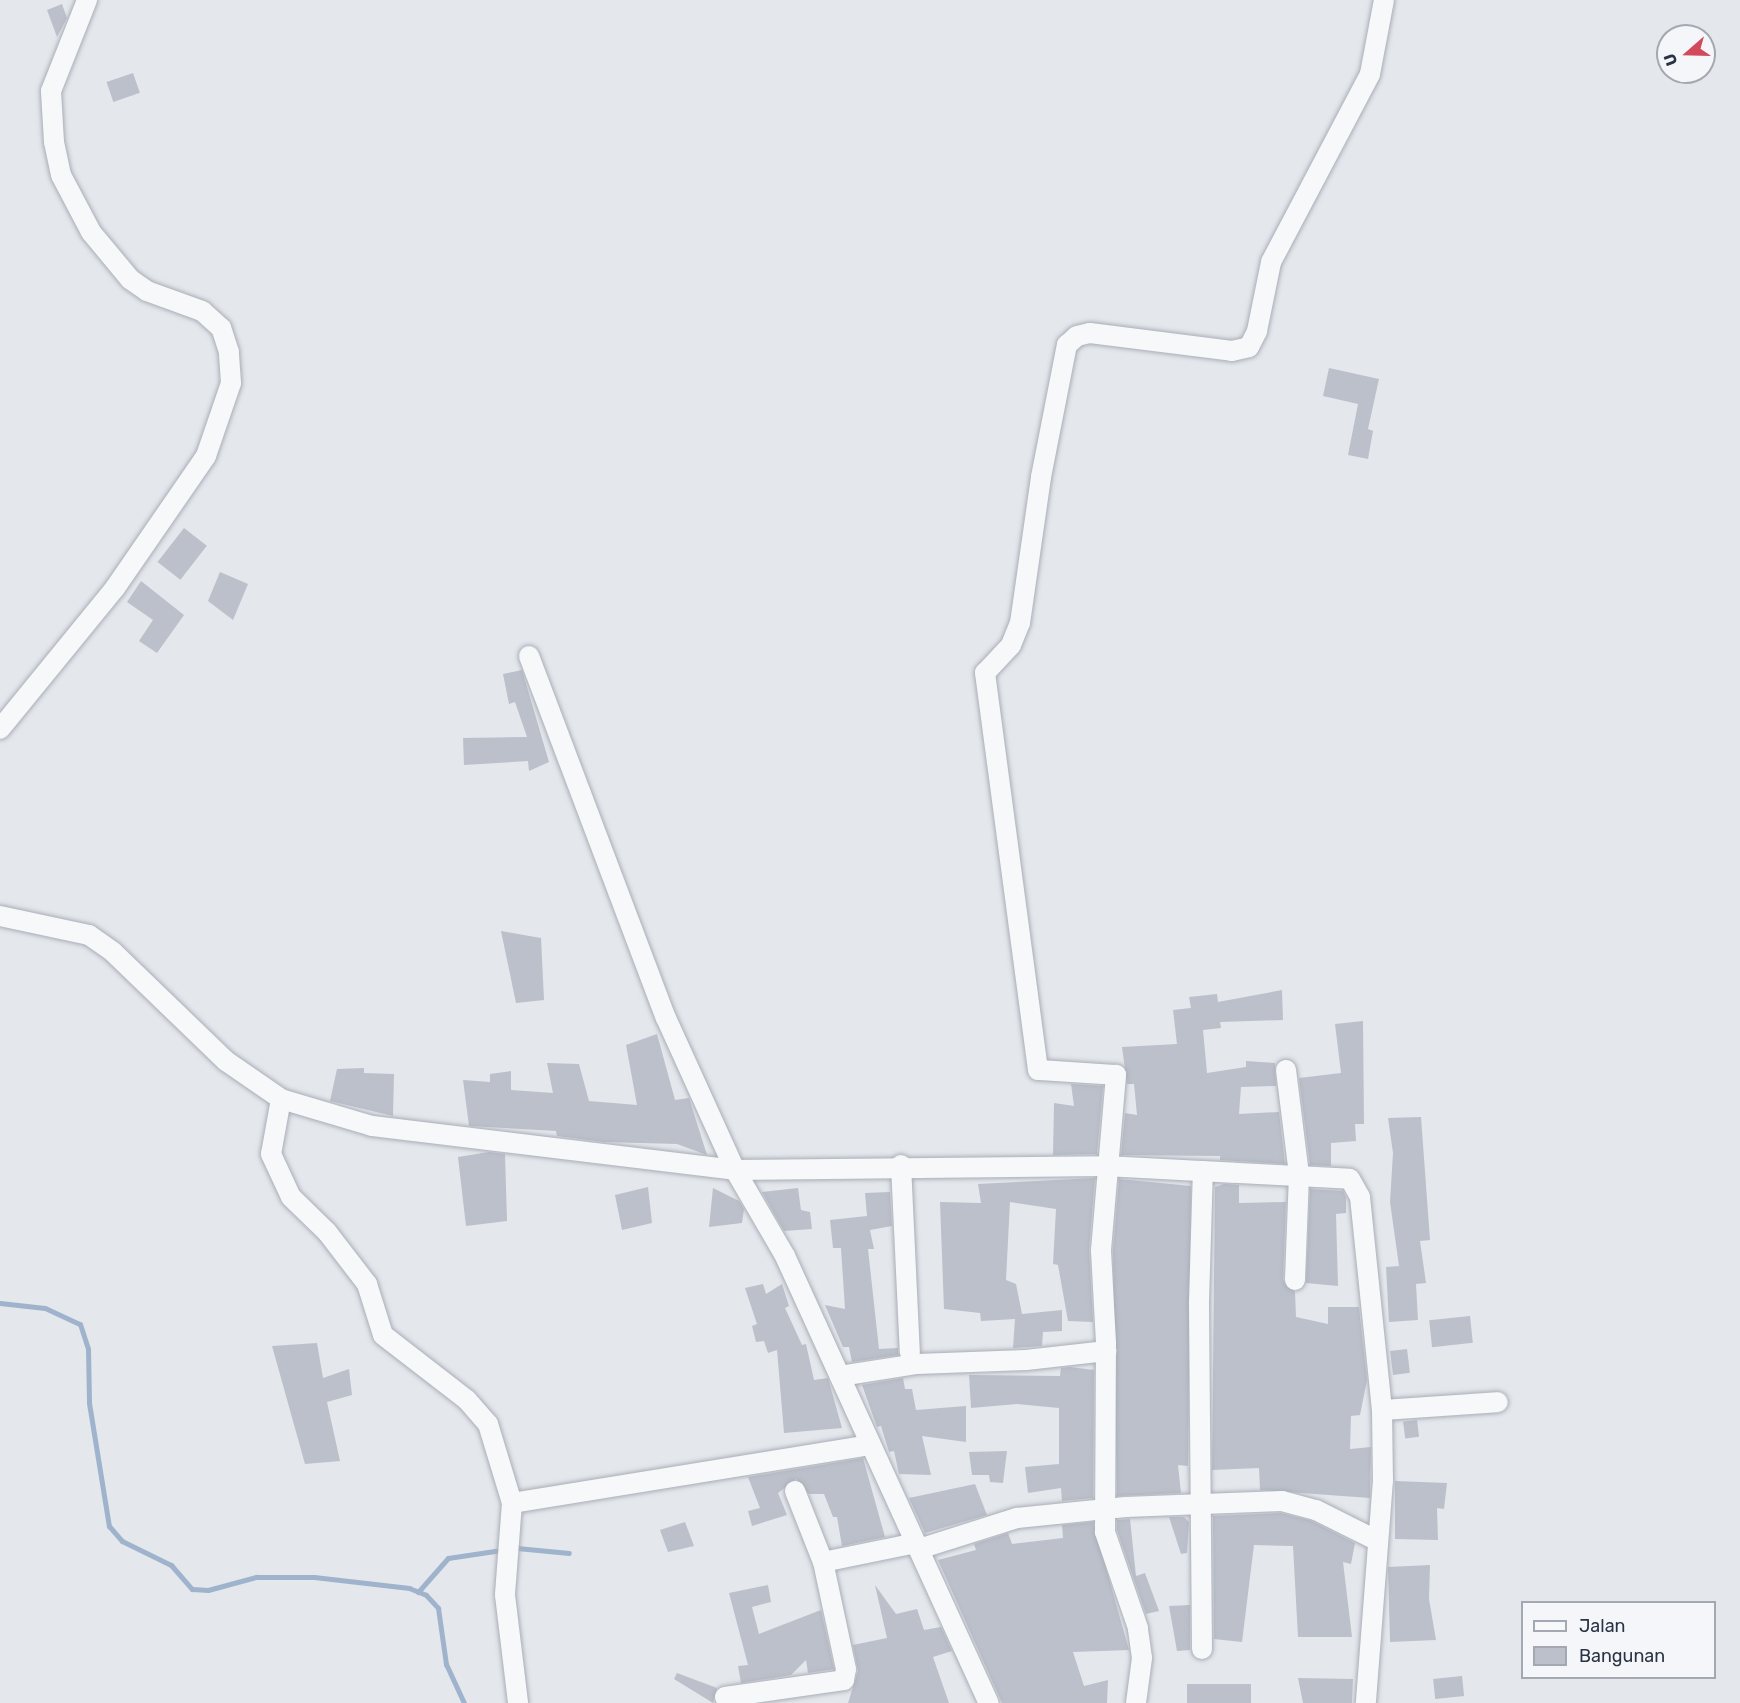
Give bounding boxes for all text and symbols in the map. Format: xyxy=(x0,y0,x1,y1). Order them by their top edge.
north arrow xyxy=(1656,24,1716,84)
text: U xyxy=(1660,51,1681,68)
legend xyxy=(1521,1601,1716,1679)
text: Jalan xyxy=(1579,1615,1626,1637)
text: Bangunan xyxy=(1579,1645,1665,1667)

